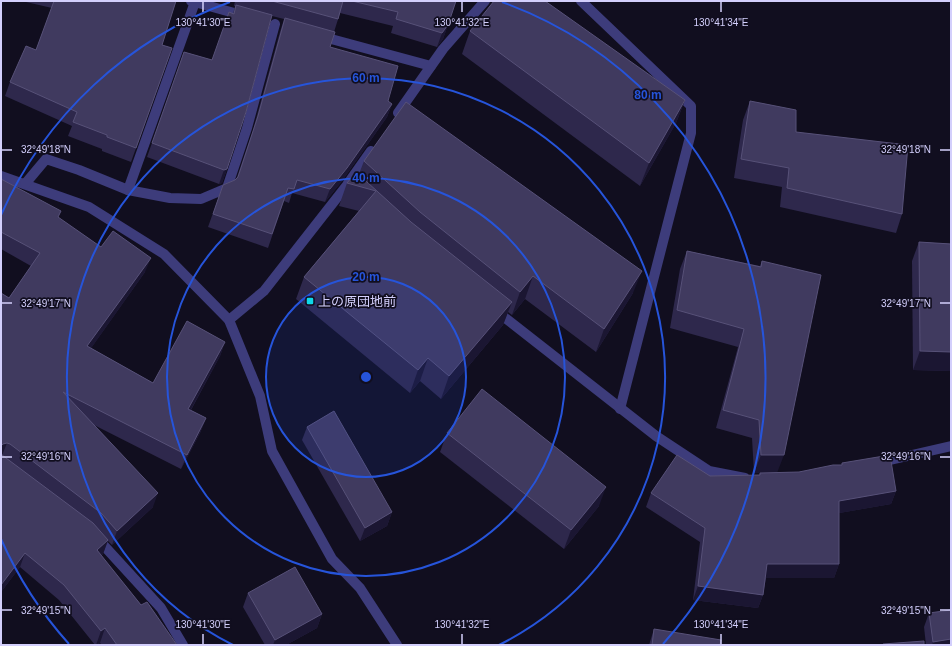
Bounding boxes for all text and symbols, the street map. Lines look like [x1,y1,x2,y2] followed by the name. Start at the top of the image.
[175,17,231,28] text: 130°41'30"E
[434,17,490,28] text: 130°41'32"E
[693,17,749,28] text: 130°41'34"E
[352,71,380,85] text: 60 m
[634,88,662,102] text: 80 m
[21,144,71,155] text: 32°49'18"N
[881,144,931,155] text: 32°49'18"N
[352,171,380,185] text: 40 m
[352,270,380,284] text: 20 m
[318,294,396,309] place label: 上の原団地前
[305,296,315,306] marker: 上の原団地前
[21,298,71,309] text: 32°49'17"N
[881,298,931,309] text: 32°49'17"N
[359,370,373,384] centre of rings
[21,451,71,462] text: 32°49'16"N
[881,451,931,462] text: 32°49'16"N
[21,605,71,616] text: 32°49'15"N
[881,605,931,616] text: 32°49'15"N
[175,619,231,630] text: 130°41'30"E
[434,619,490,630] text: 130°41'32"E
[693,619,749,630] text: 130°41'34"E

